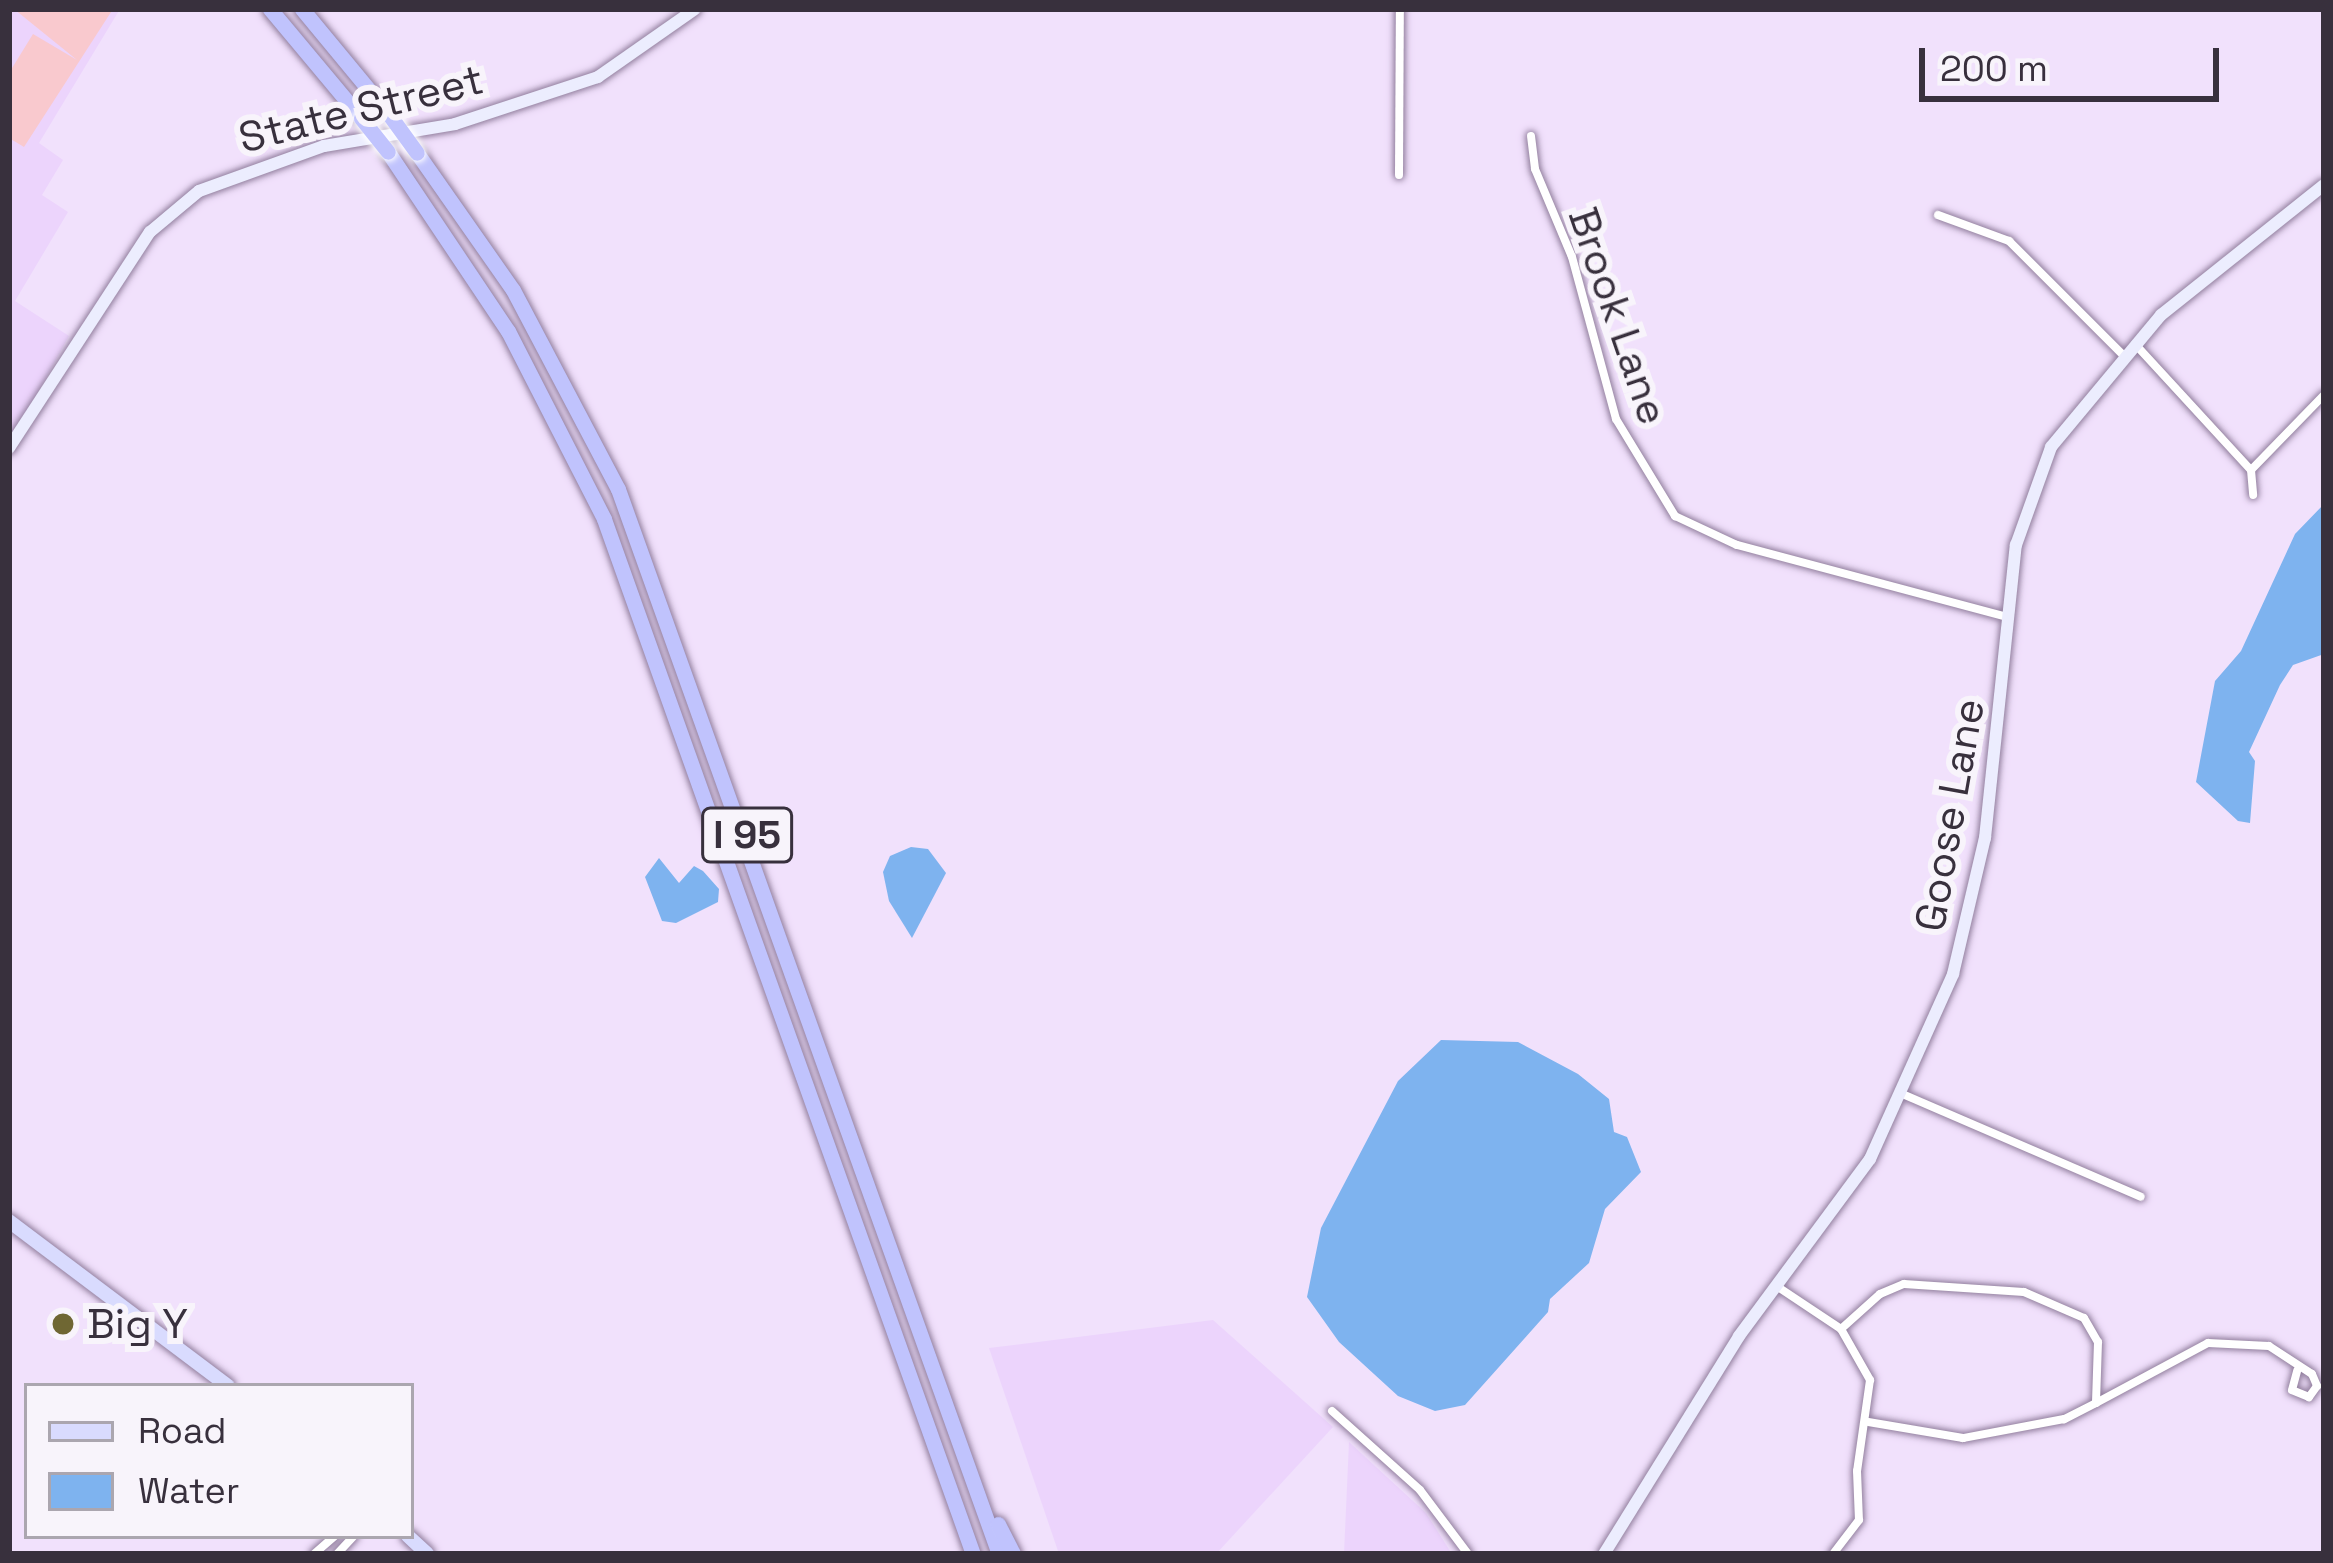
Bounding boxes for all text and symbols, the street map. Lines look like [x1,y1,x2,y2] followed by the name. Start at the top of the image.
[1925,24,2225,98] scale bar
[1940,46,2048,92] text: 200 m
[233,54,489,164] street label: State Street
[1557,201,1679,431] street label: Brook Lane
[1905,695,1995,935] street label: Goose Lane
[699,802,795,868] road number: I 95
[87,1299,188,1349] place label: Big Y
[50,1311,76,1337] marker: Big Y
[24,1383,414,1539] legend
[138,1408,226,1454] text: Road
[138,1468,239,1514] text: Water

